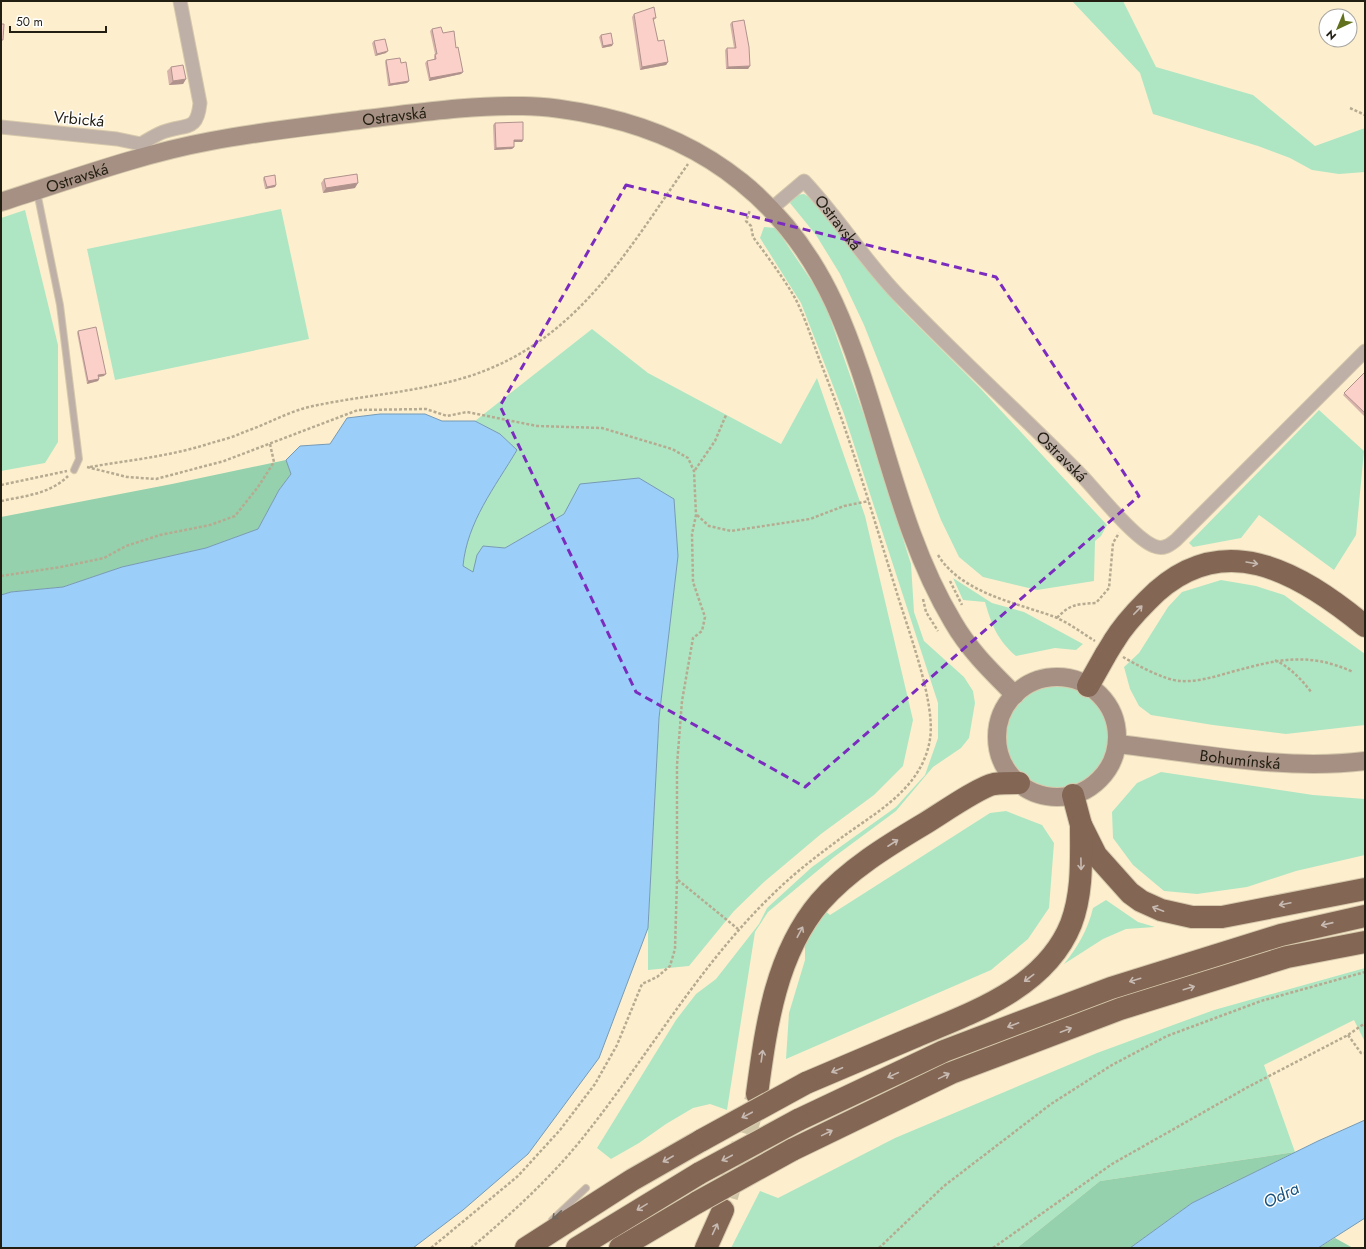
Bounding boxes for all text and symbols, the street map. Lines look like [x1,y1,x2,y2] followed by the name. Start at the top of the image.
[10,8,106,34] scale bar
[1318,8,1358,48] north arrow
[16,13,43,31] text: 50 m
[1322,26,1340,44] text: N
[361,100,428,131] street label: Ostravská
[53,105,105,133] street label: Vrbická
[43,156,111,198] street label: Ostravská
[810,190,867,255] street label: Ostravská
[1031,425,1093,487] street label: Ostravská
[1246,559,1259,567] one-way arrow
[1133,605,1143,615] one-way arrow
[1198,743,1281,774] street label: Bohumínská
[887,839,898,847] one-way arrow
[1077,857,1085,870] one-way arrow
[1279,900,1292,908] one-way arrow
[1152,904,1164,912] one-way arrow
[1321,921,1334,929] one-way arrow
[796,926,804,938] one-way arrow
[1024,974,1035,982] one-way arrow
[1129,977,1142,984] one-way arrow
[1182,984,1195,991] one-way arrow
[1008,1022,1020,1030] one-way arrow
[1059,1025,1071,1033] one-way arrow
[758,1050,766,1063] one-way arrow
[831,1067,843,1074] one-way arrow
[888,1072,900,1079] one-way arrow
[938,1072,950,1079] one-way arrow
[741,1112,753,1120] one-way arrow
[821,1129,833,1136] one-way arrow
[663,1155,675,1163] one-way arrow
[721,1155,733,1163] one-way arrow
[1259,1176,1304,1214] water label: Odra
[636,1204,648,1212] one-way arrow
[552,1210,563,1219] one-way arrow
[712,1224,719,1236] one-way arrow

